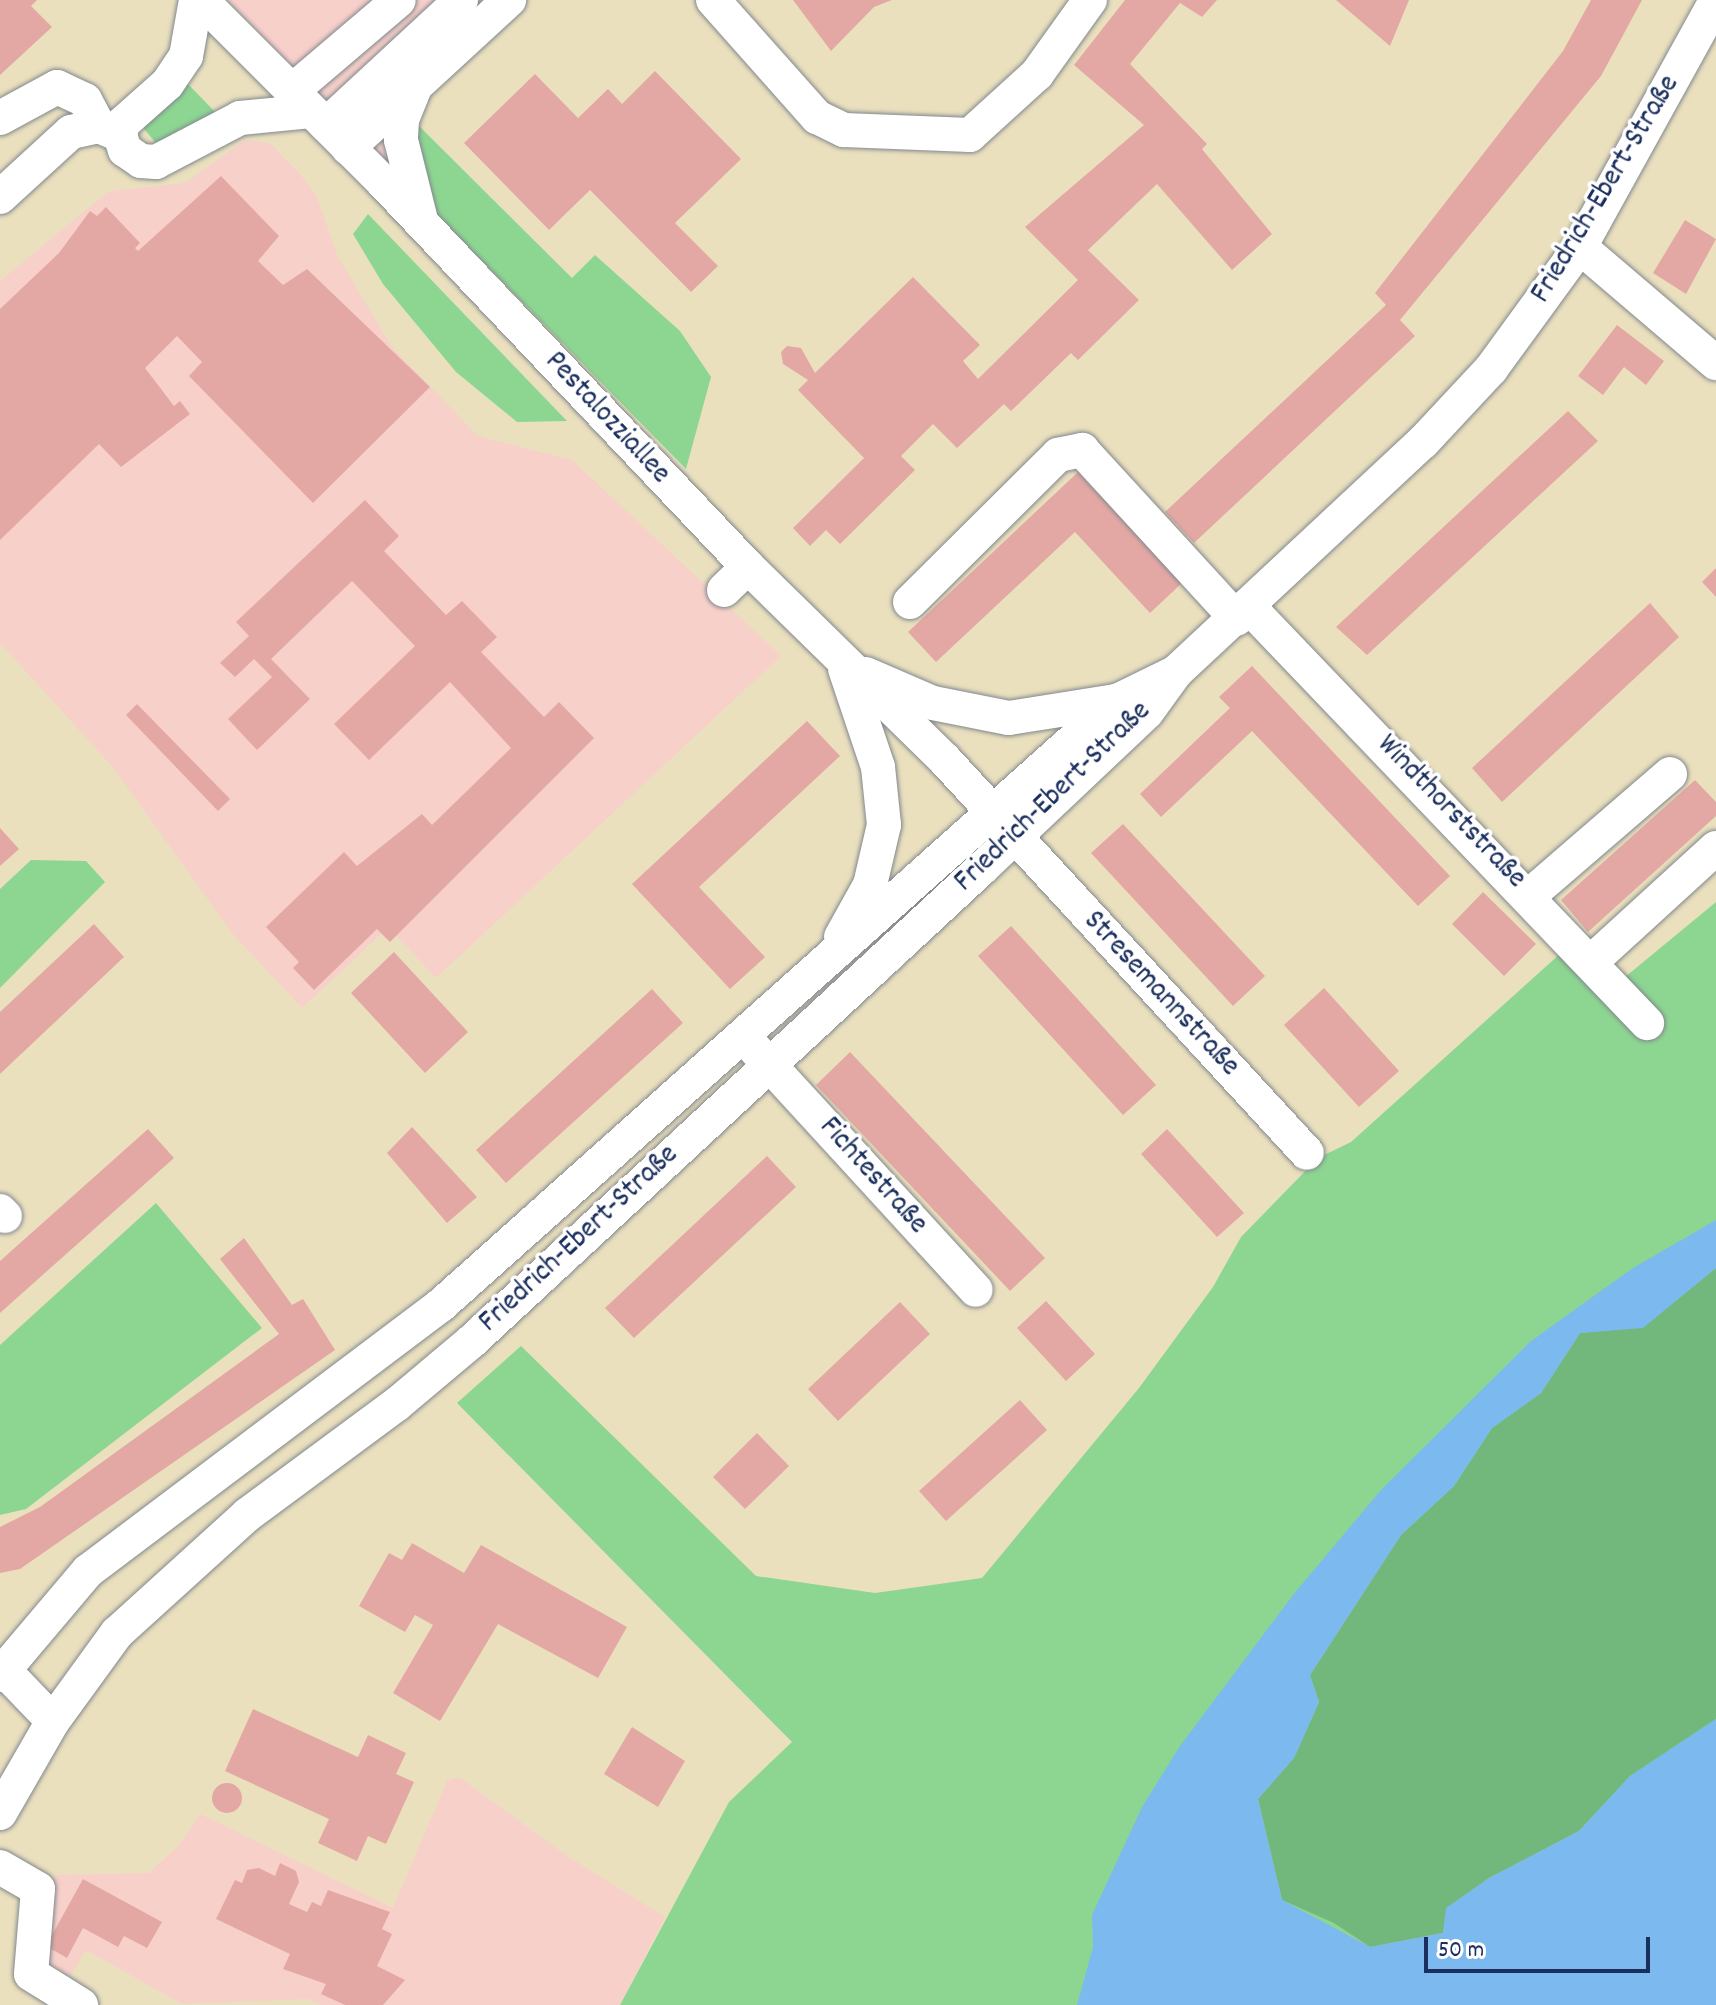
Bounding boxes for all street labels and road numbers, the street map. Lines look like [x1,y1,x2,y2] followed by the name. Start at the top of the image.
[1525,70,1689,310] street label: Friedrich-Ebert-Straße
[536,345,676,493] street label: Pestalozziallee
[948,695,1160,901] street label: Friedrich-Ebert-Straße
[1368,729,1532,897] street label: Windthorststraße
[1074,905,1246,1085] street label: Stresemannstraße
[810,1111,934,1243] street label: Fichtestraße
[473,1138,687,1342] street label: Friedrich-Ebert-Straße

